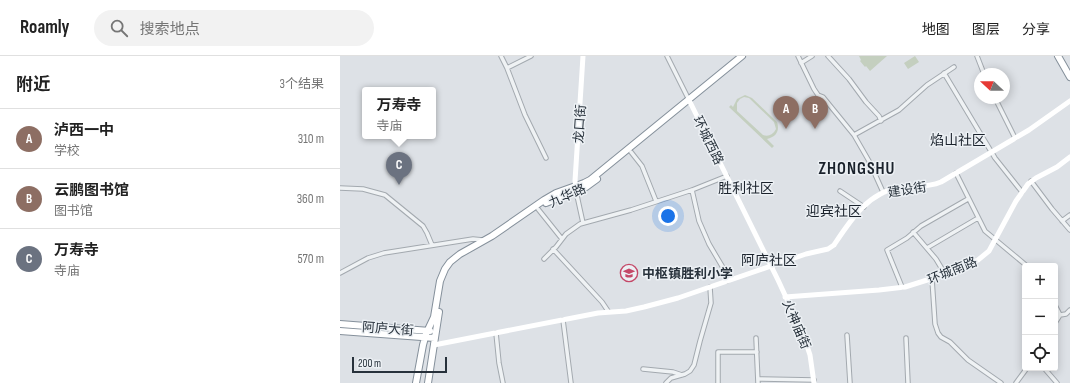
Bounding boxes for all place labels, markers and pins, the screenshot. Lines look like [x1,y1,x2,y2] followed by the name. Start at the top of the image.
[773,96,799,129] pin: A
[802,96,828,129] pin: B
[386,152,412,185] pin: C
[619,263,639,283] school or university icon: 中枢镇胜利小学
[642,266,733,282] place label: 中枢镇胜利小学

